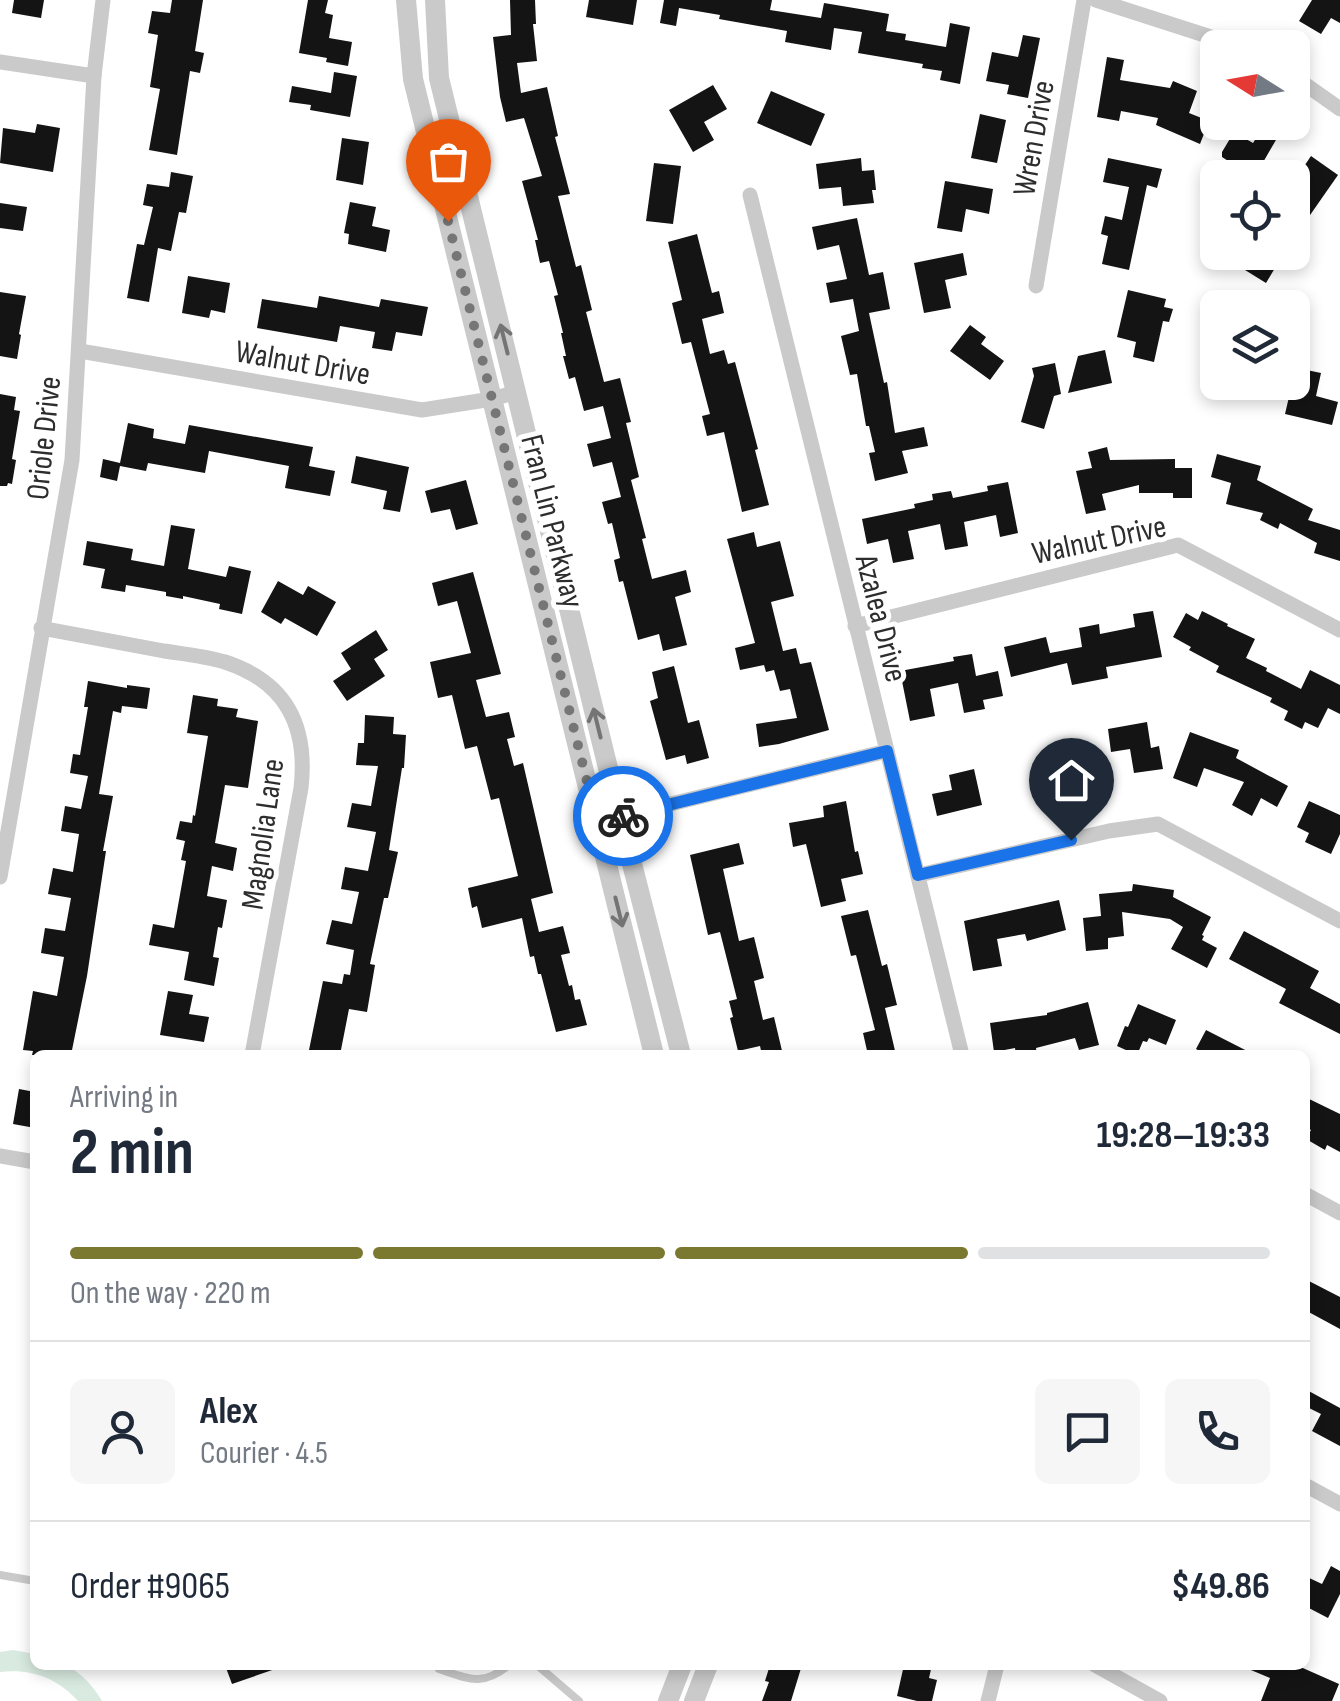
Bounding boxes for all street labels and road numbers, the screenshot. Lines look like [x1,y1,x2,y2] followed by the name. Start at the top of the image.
[1005,77,1064,199] street label: Wren Drive
[232,332,373,394] street label: Walnut Drive
[19,374,70,502] street label: Oriole Drive
[511,431,592,612] street label: Fran Lin Parkway
[1029,507,1170,574] street label: Walnut Drive
[846,550,915,686] street label: Azalea Drive
[234,756,293,912] street label: Magnolia Lane

